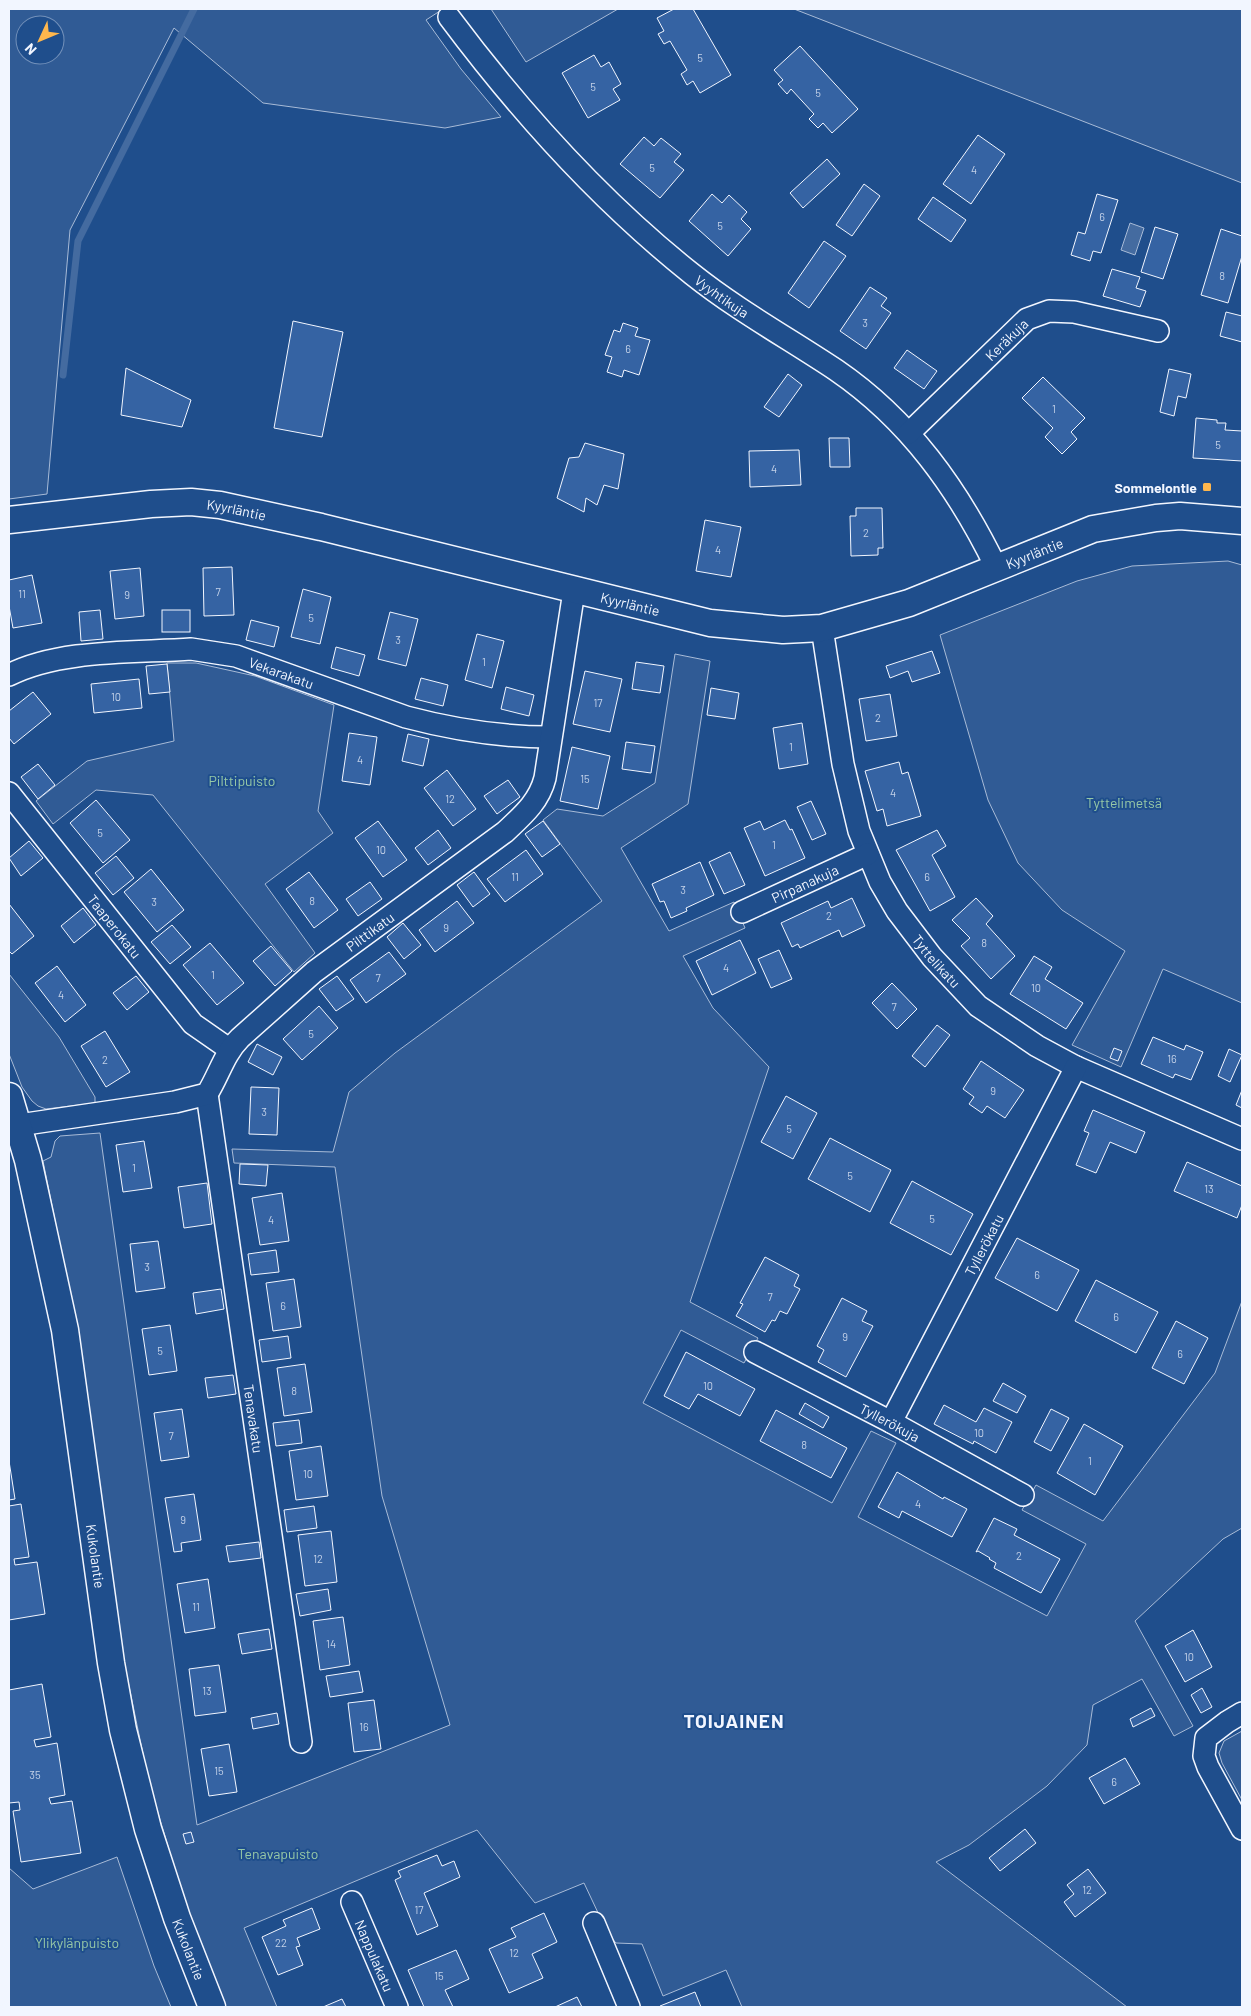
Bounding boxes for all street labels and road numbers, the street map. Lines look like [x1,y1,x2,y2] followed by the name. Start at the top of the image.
[692,271,752,321] street label: Vyyhtikuja
[981,315,1031,364] street label: Keräkuja
[206,495,268,523] street label: Kyyrläntie
[1003,533,1065,572] street label: Kyyrläntie
[599,588,662,619] street label: Kyyrläntie
[247,653,316,692] street label: Vekarakatu
[769,860,841,906] street label: Pirpanakuja
[84,891,145,961] street label: Taaperokatu
[342,908,397,955] street label: Pilttikatu
[909,931,964,991] street label: Tyttelikatu
[960,1211,1006,1278] street label: Tyllerökatu
[241,1383,267,1454] street label: Tenavakatu
[857,1399,923,1445] street label: Tyllerökuja
[83,1523,109,1589] street label: Kukolantie
[169,1916,209,1982] street label: Kukolantie
[352,1917,398,1994] street label: Nappulakatu

